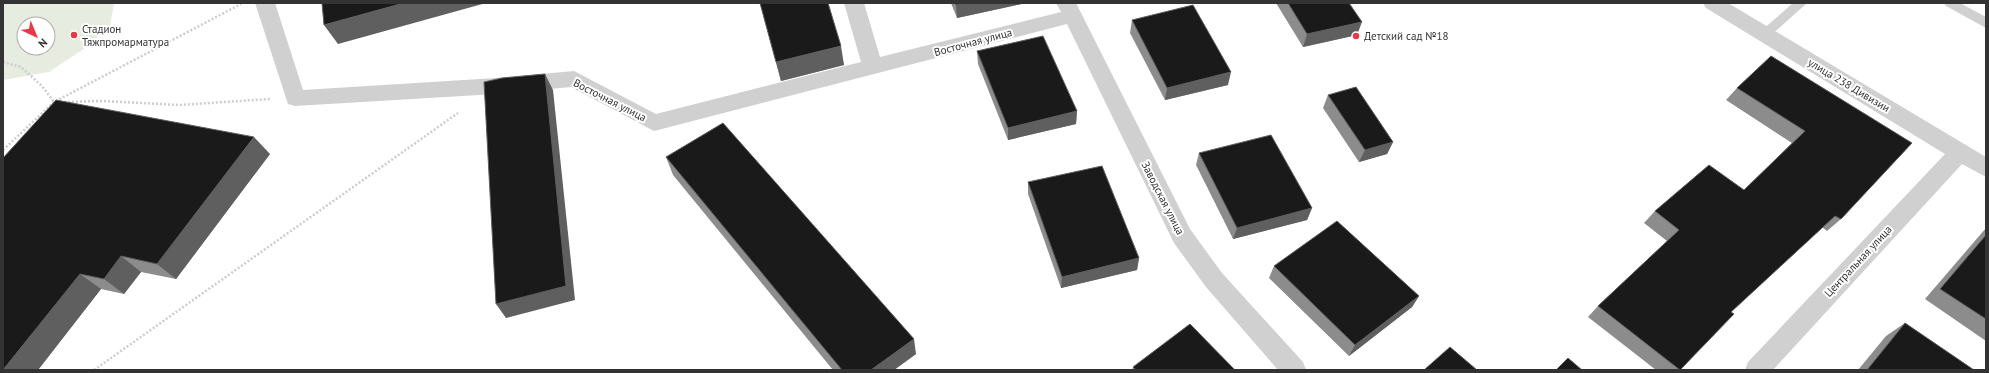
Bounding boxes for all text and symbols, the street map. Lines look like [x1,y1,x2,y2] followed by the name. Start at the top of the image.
[16,16,56,56] north arrow
[82,22,169,49] place label: Стадион Тяжпромарматура
[932,25,1014,59] street label: Восточная улица
[1364,29,1449,43] place label: Детский сад №18
[69,30,79,40] marker: Стадион Тяжпромарматура
[1351,31,1361,41] marker: Детский сад №18
[35,36,50,51] text: N
[1805,55,1893,115] street label: улица 238 Дивизии
[571,76,649,124] street label: Восточная улица
[1138,159,1188,237] street label: Заводская улица
[1821,222,1895,300] street label: Центральная улица

